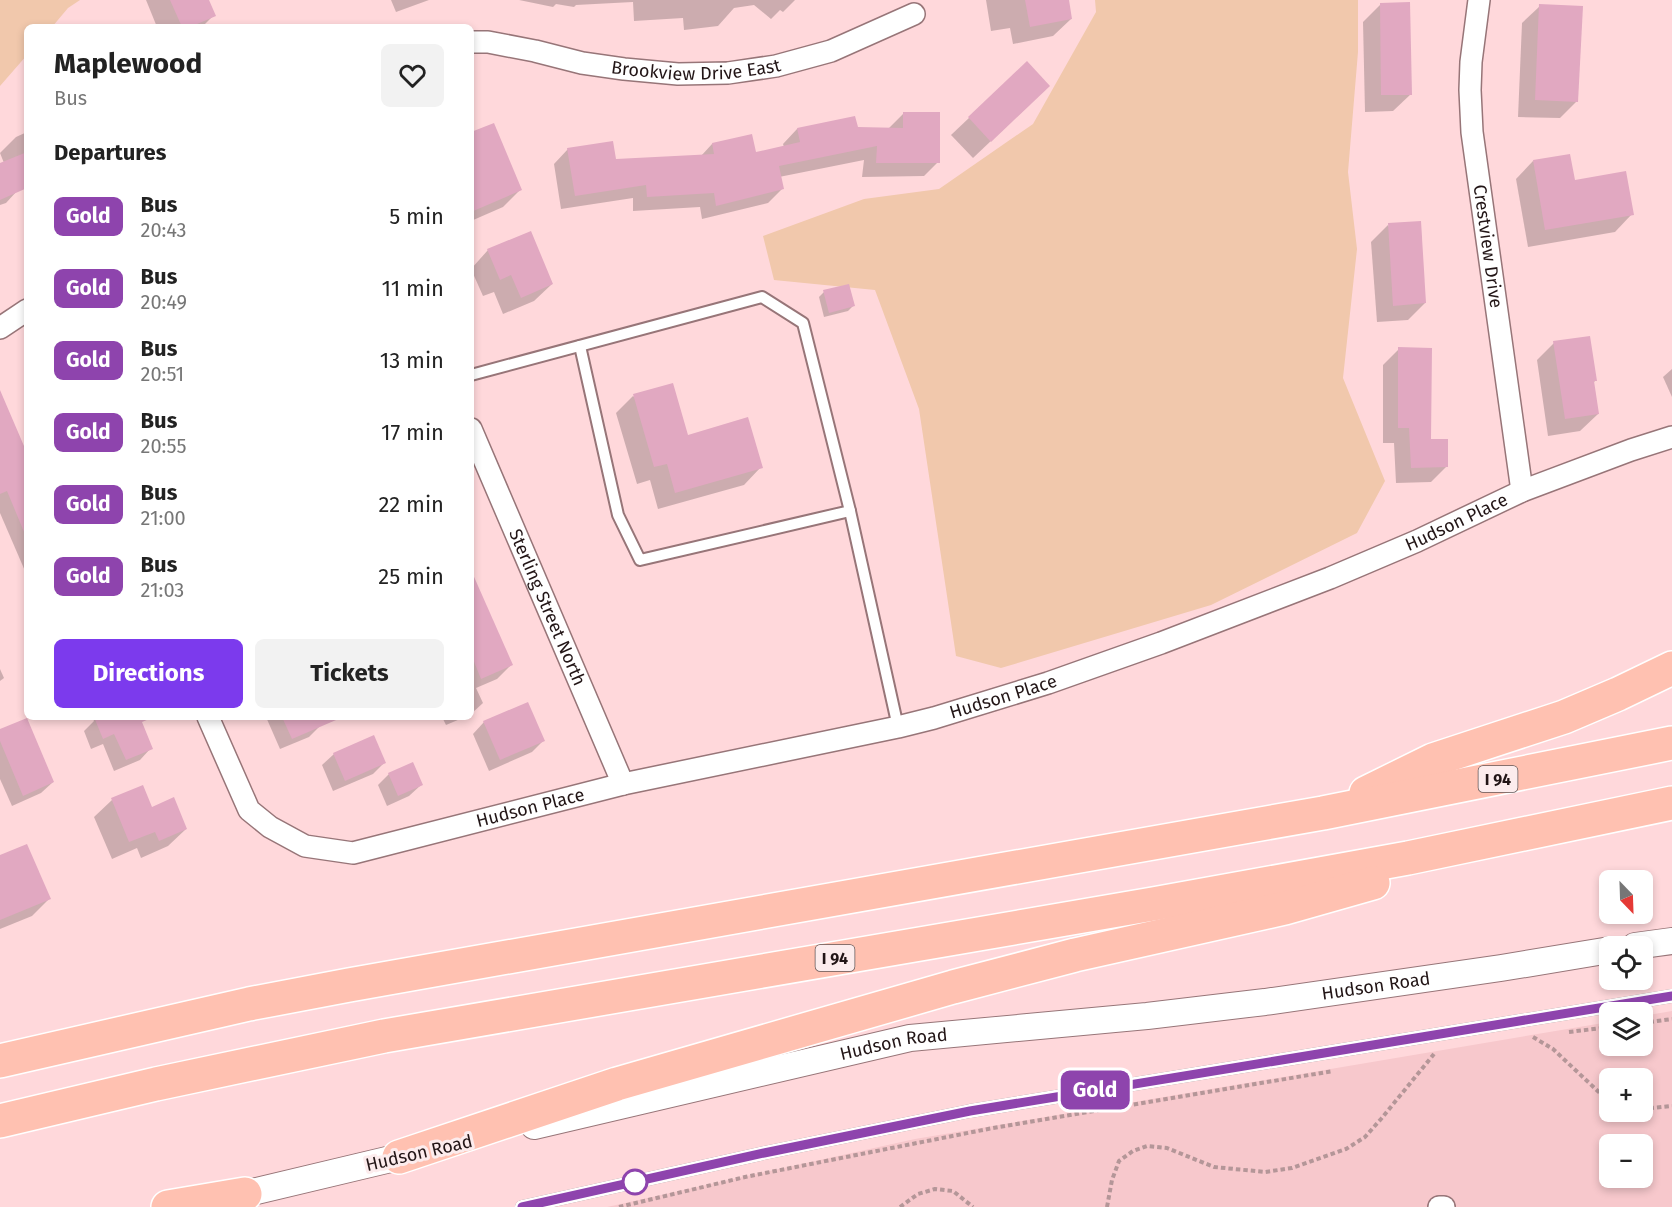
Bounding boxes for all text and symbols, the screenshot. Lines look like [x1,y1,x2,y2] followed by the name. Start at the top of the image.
[381,44,444,107] button: heart
[54,47,202,80] text: Maplewood
[610,54,784,85] street label: Brookview Drive East
[54,86,87,110] text: Bus
[54,139,166,166] text: Departures
[1468,183,1507,310] street label: Crestview Drive
[141,191,177,218] text: Bus
[66,203,111,229] text: Gold
[389,203,444,230] text: 5 min
[141,218,187,242] text: 20:43
[141,263,177,290] text: Bus
[66,275,111,301] text: Gold
[381,275,444,302] text: 11 min
[141,290,187,314] text: 20:49
[141,335,177,362] text: Bus
[66,347,111,373] text: Gold
[380,347,444,374] text: 13 min
[141,362,184,386] text: 20:51
[141,407,177,434] text: Bus
[66,419,111,445] text: Gold
[381,419,444,446] text: 17 min
[141,434,186,458] text: 20:55
[141,479,177,506] text: Bus
[1402,488,1511,556] street label: Hudson Place
[66,491,111,517] text: Gold
[378,491,444,518] text: 22 min
[141,506,186,530] text: 21:00
[504,526,591,689] street label: Sterling Street North
[141,551,177,578] text: Bus
[66,563,111,589] text: Gold
[378,563,444,590] text: 25 min
[141,578,184,602] text: 21:03
[54,639,243,708] button: Directions
[255,639,444,708] button: Tickets
[947,670,1060,724] street label: Hudson Place
[1478,766,1518,792] road number: I 94
[474,783,587,832] street label: Hudson Place
[1599,870,1653,924] north arrow
[1599,870,1653,1188] map controls
[1599,936,1653,990] button: locate
[816,945,854,971] road number: I 94
[1320,967,1432,1005] street label: Hudson Road
[1599,1002,1653,1056] button: layers
[838,1024,948,1065] street label: Hudson Road
[1599,1068,1653,1122] button: +
[1053,1070,1137,1110] line badge: Gold
[1073,1077,1117,1103] text: Gold
[363,1130,475,1176] street label: Hudson Road
[1599,1134,1653,1188] button: −
[622,1169,648,1195] unlabelled marker

